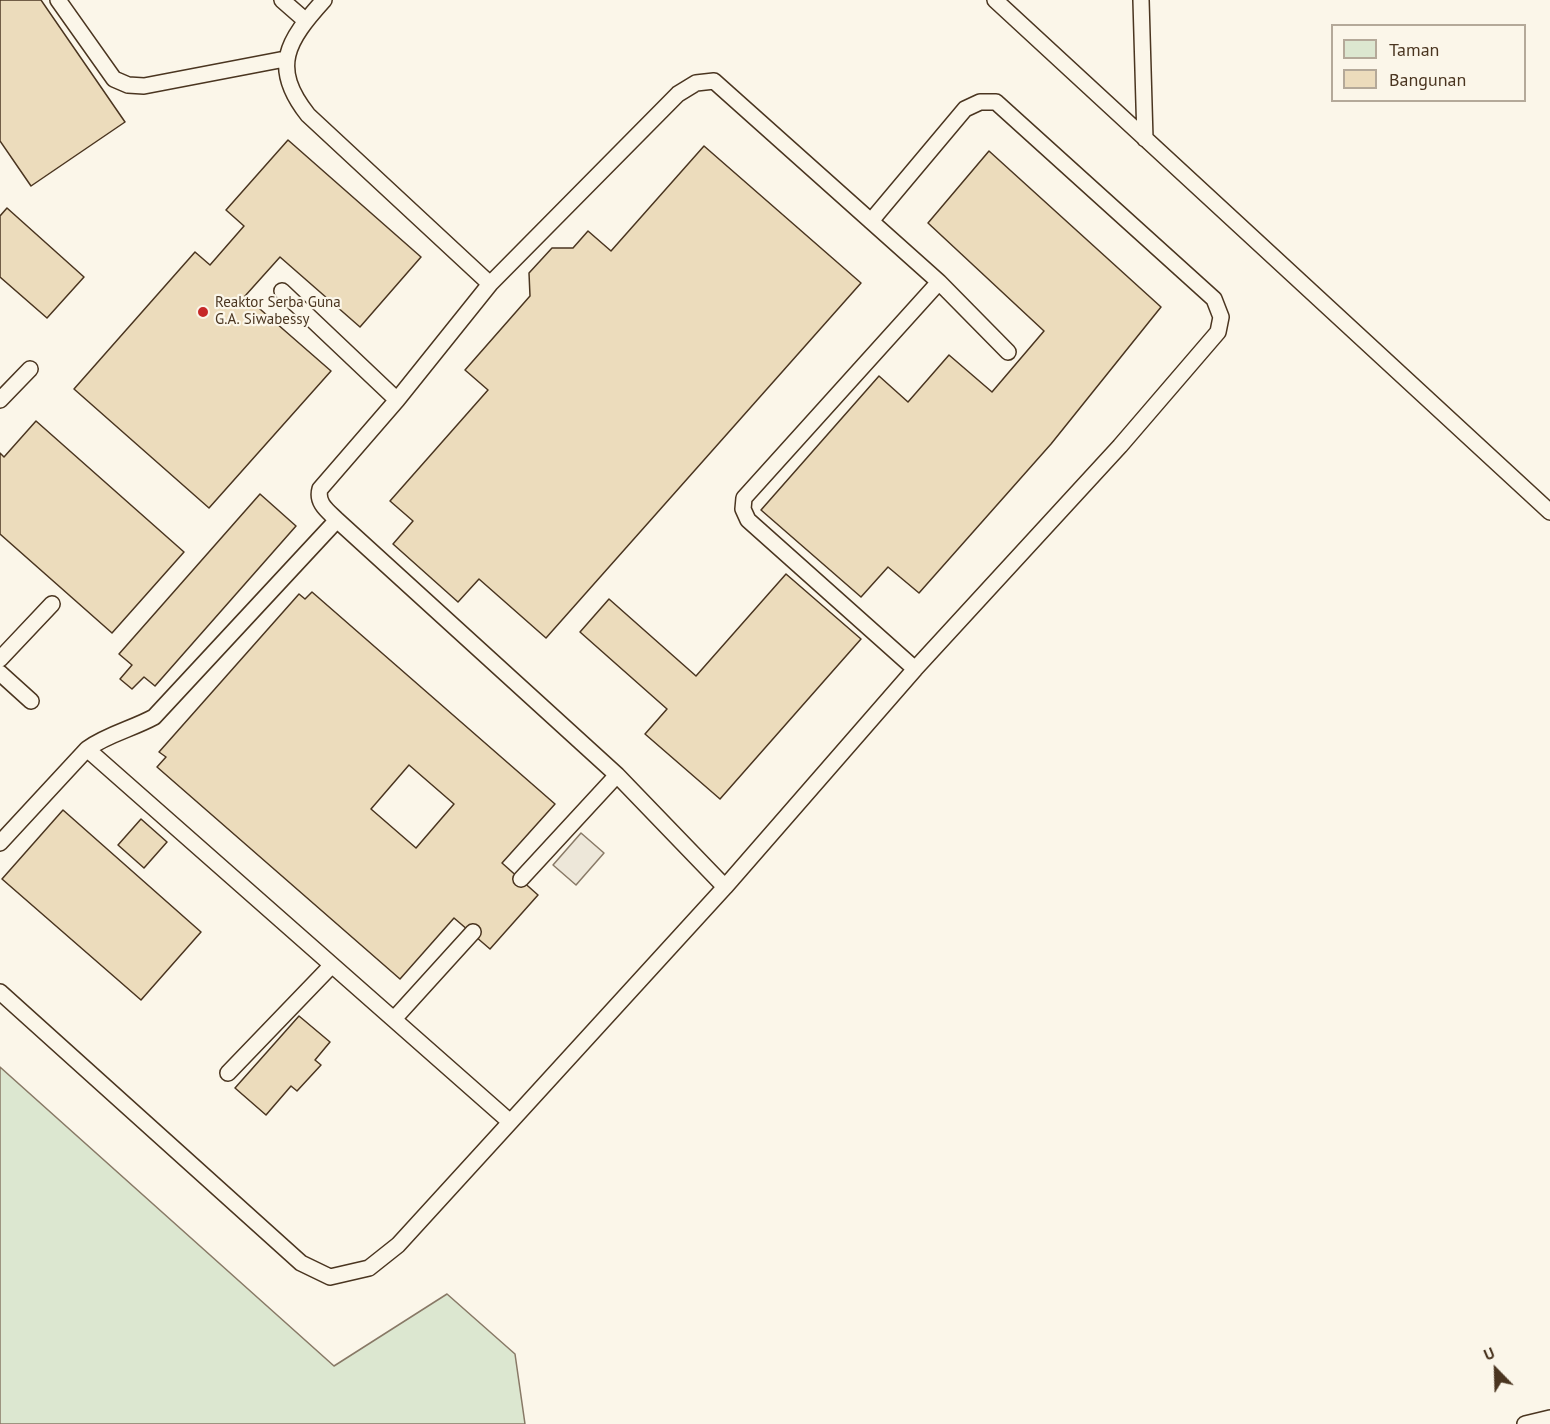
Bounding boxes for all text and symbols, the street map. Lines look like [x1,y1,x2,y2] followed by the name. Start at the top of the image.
[1331,24,1526,102] legend
[1389,38,1439,61] text: Taman
[1389,68,1466,91] text: Bangunan
[215,294,341,329] place label: Reaktor Serba Guna G.A. Siwabessy
[196,305,210,319] marker: Reaktor Serba Guna G.A. Siwabessy
[1466,1340,1526,1400] north arrow
[1480,1342,1497,1365] text: U

